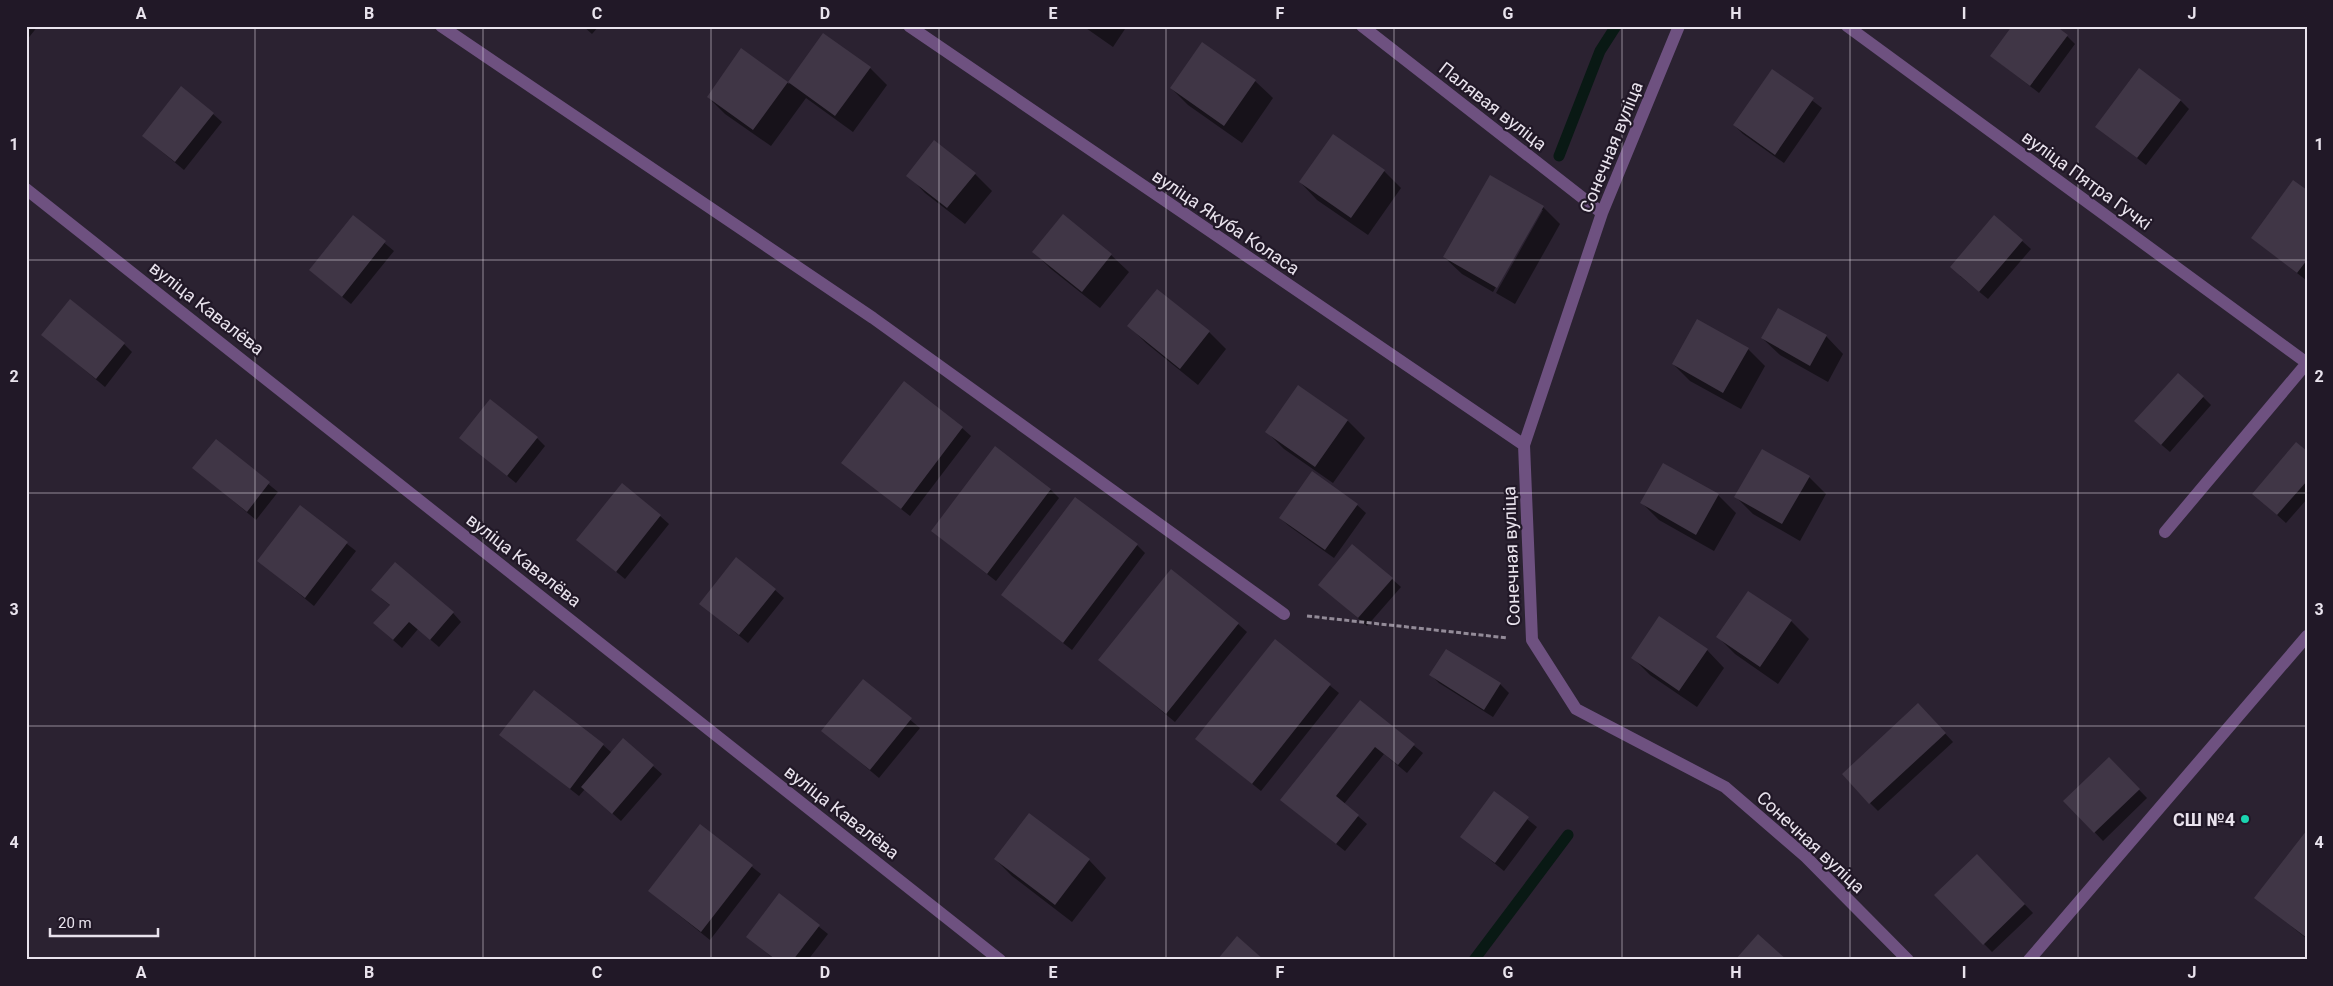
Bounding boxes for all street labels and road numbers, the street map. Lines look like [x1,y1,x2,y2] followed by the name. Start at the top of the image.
[1435,57,1551,155] street label: Палявая вуліца
[1575,78,1647,216] street label: Сонечная вуліца
[2018,126,2156,234] street label: вуліца Пятра Гучкі
[1148,165,1304,279] street label: вуліца Якуба Коласа
[146,257,268,359] street label: вуліца Кавалёва
[1498,486,1524,626] street label: Сонечная вуліца
[463,509,585,611] street label: вуліца Кавалёва
[781,761,903,863] street label: вуліца Кавалёва
[1753,787,1869,897] street label: Сонечная вуліца

